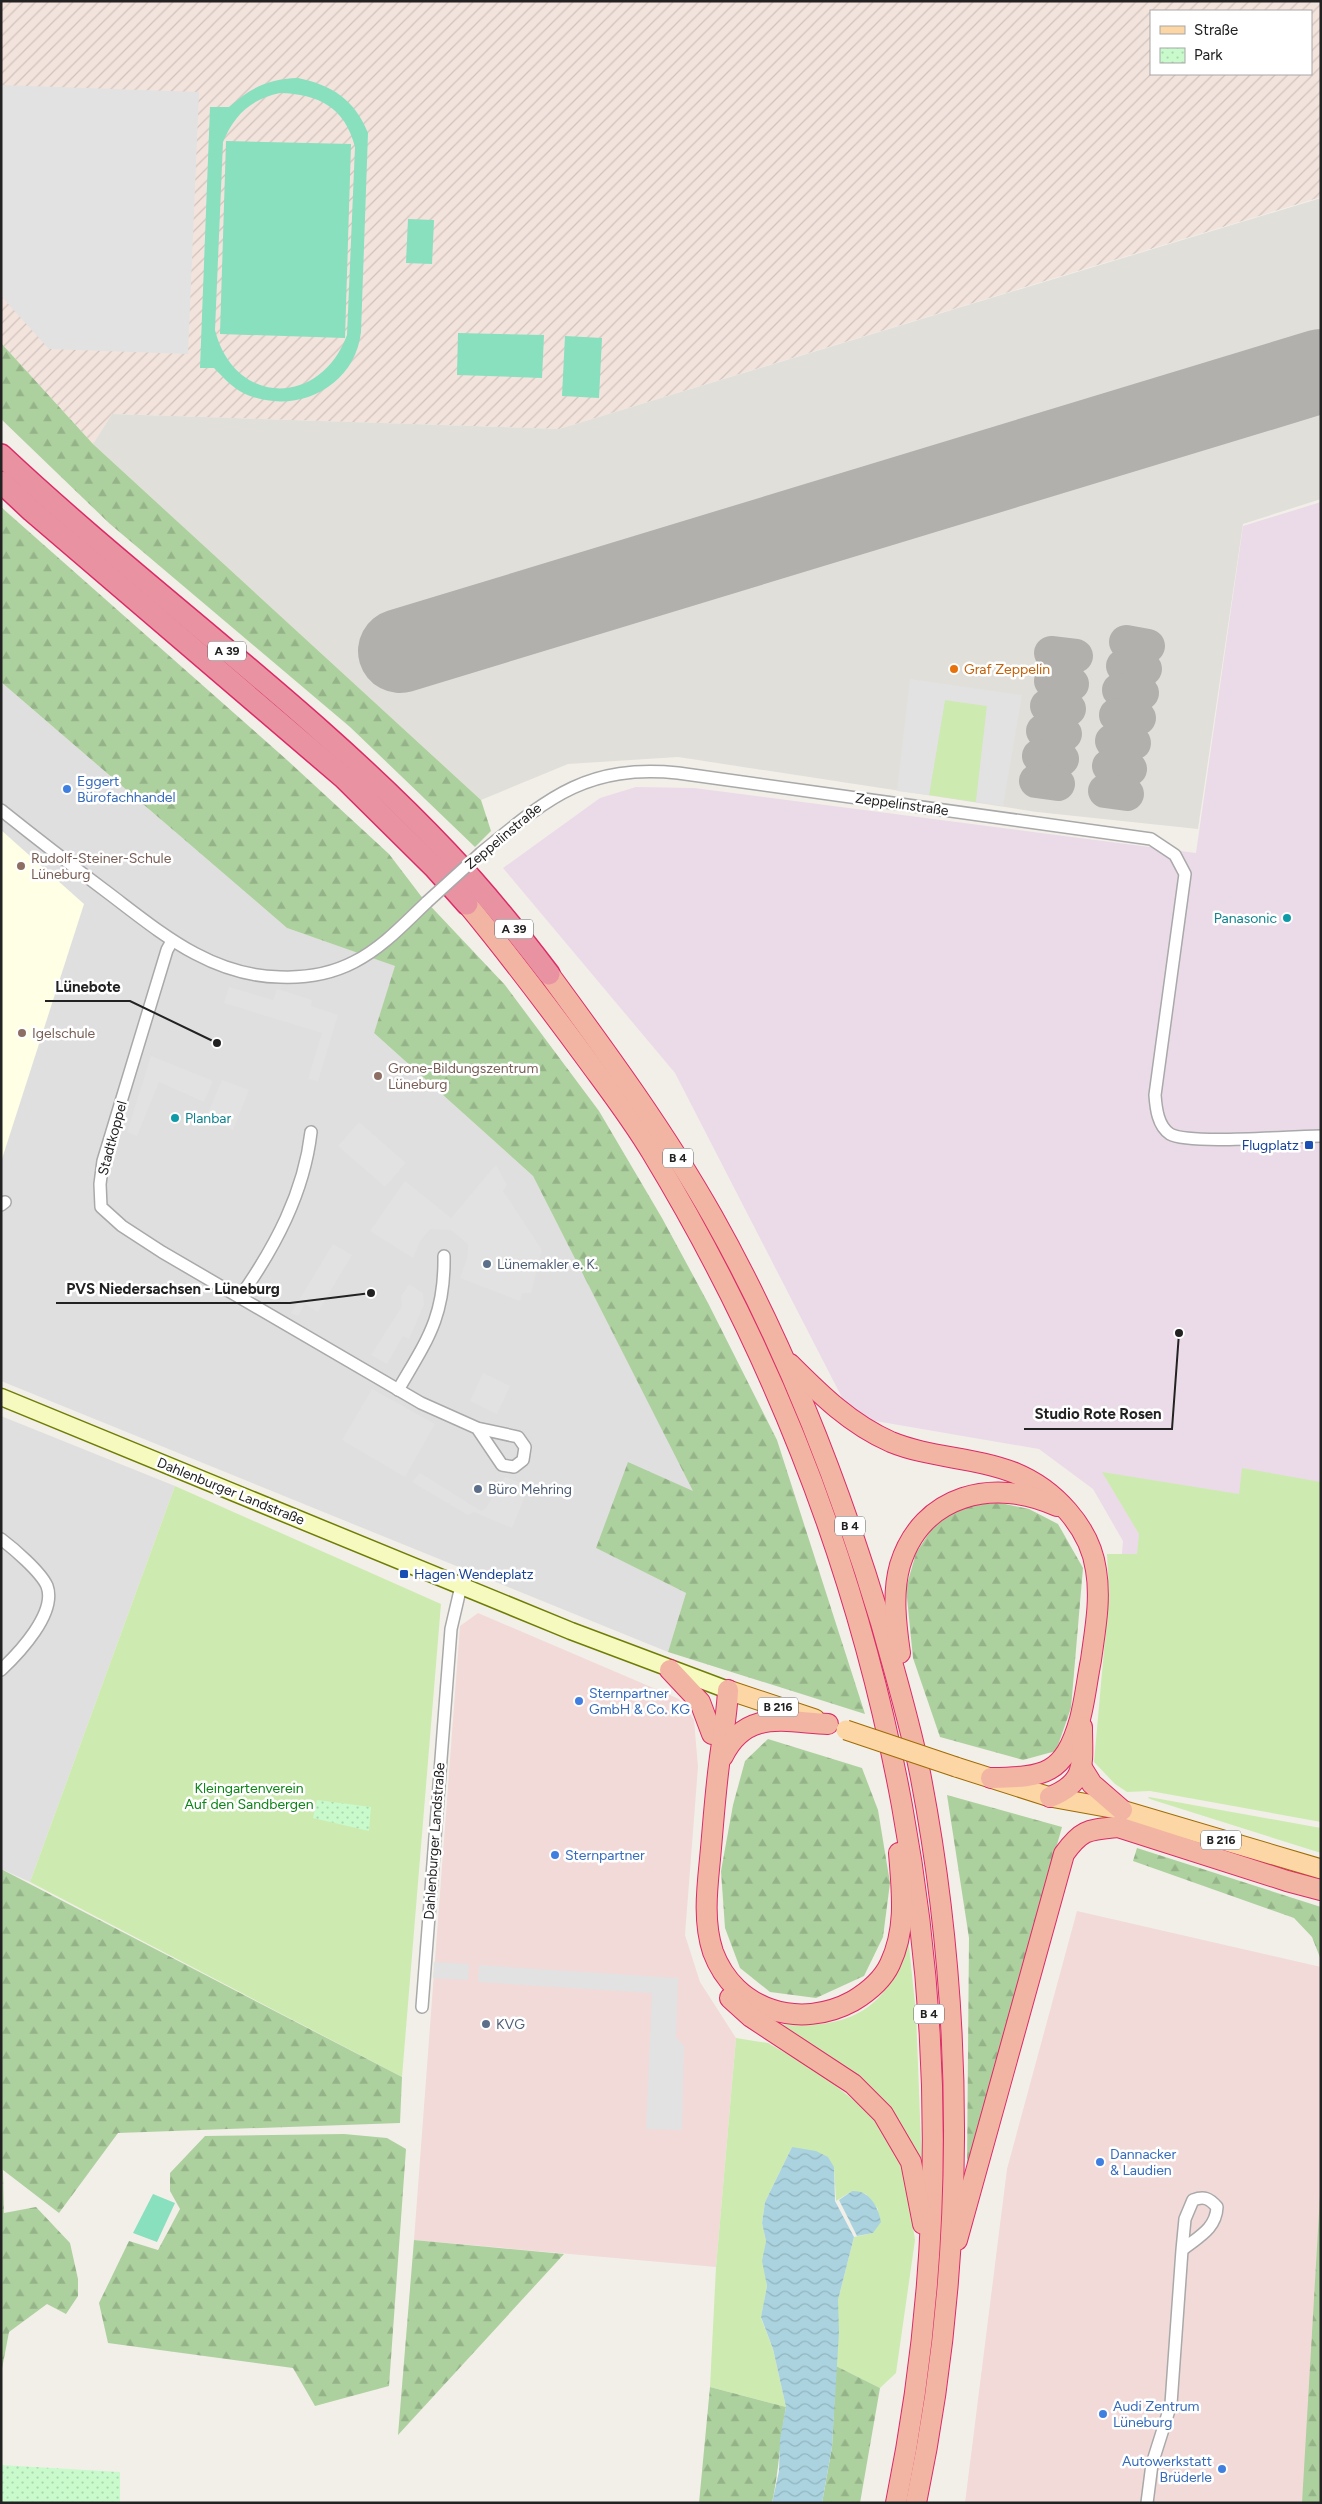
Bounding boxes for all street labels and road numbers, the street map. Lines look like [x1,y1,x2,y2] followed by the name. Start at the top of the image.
[208,641,246,660] road number: A 39
[854,790,950,820] street label: Zeppelinstraße
[462,799,545,873] street label: Zeppelinstraße
[495,920,533,939] road number: A 39
[94,1099,131,1177] street label: Stadtkoppel
[663,1148,693,1168] road number: B 4
[155,1454,307,1529] street label: Dahlenburger Landstraße
[835,1516,865,1535] road number: B 4
[758,1698,798,1716] road number: B 216
[421,1761,448,1920] street label: Dahlenburger Landstraße
[1201,1830,1241,1850] road number: B 216
[914,2005,944,2024] road number: B 4

